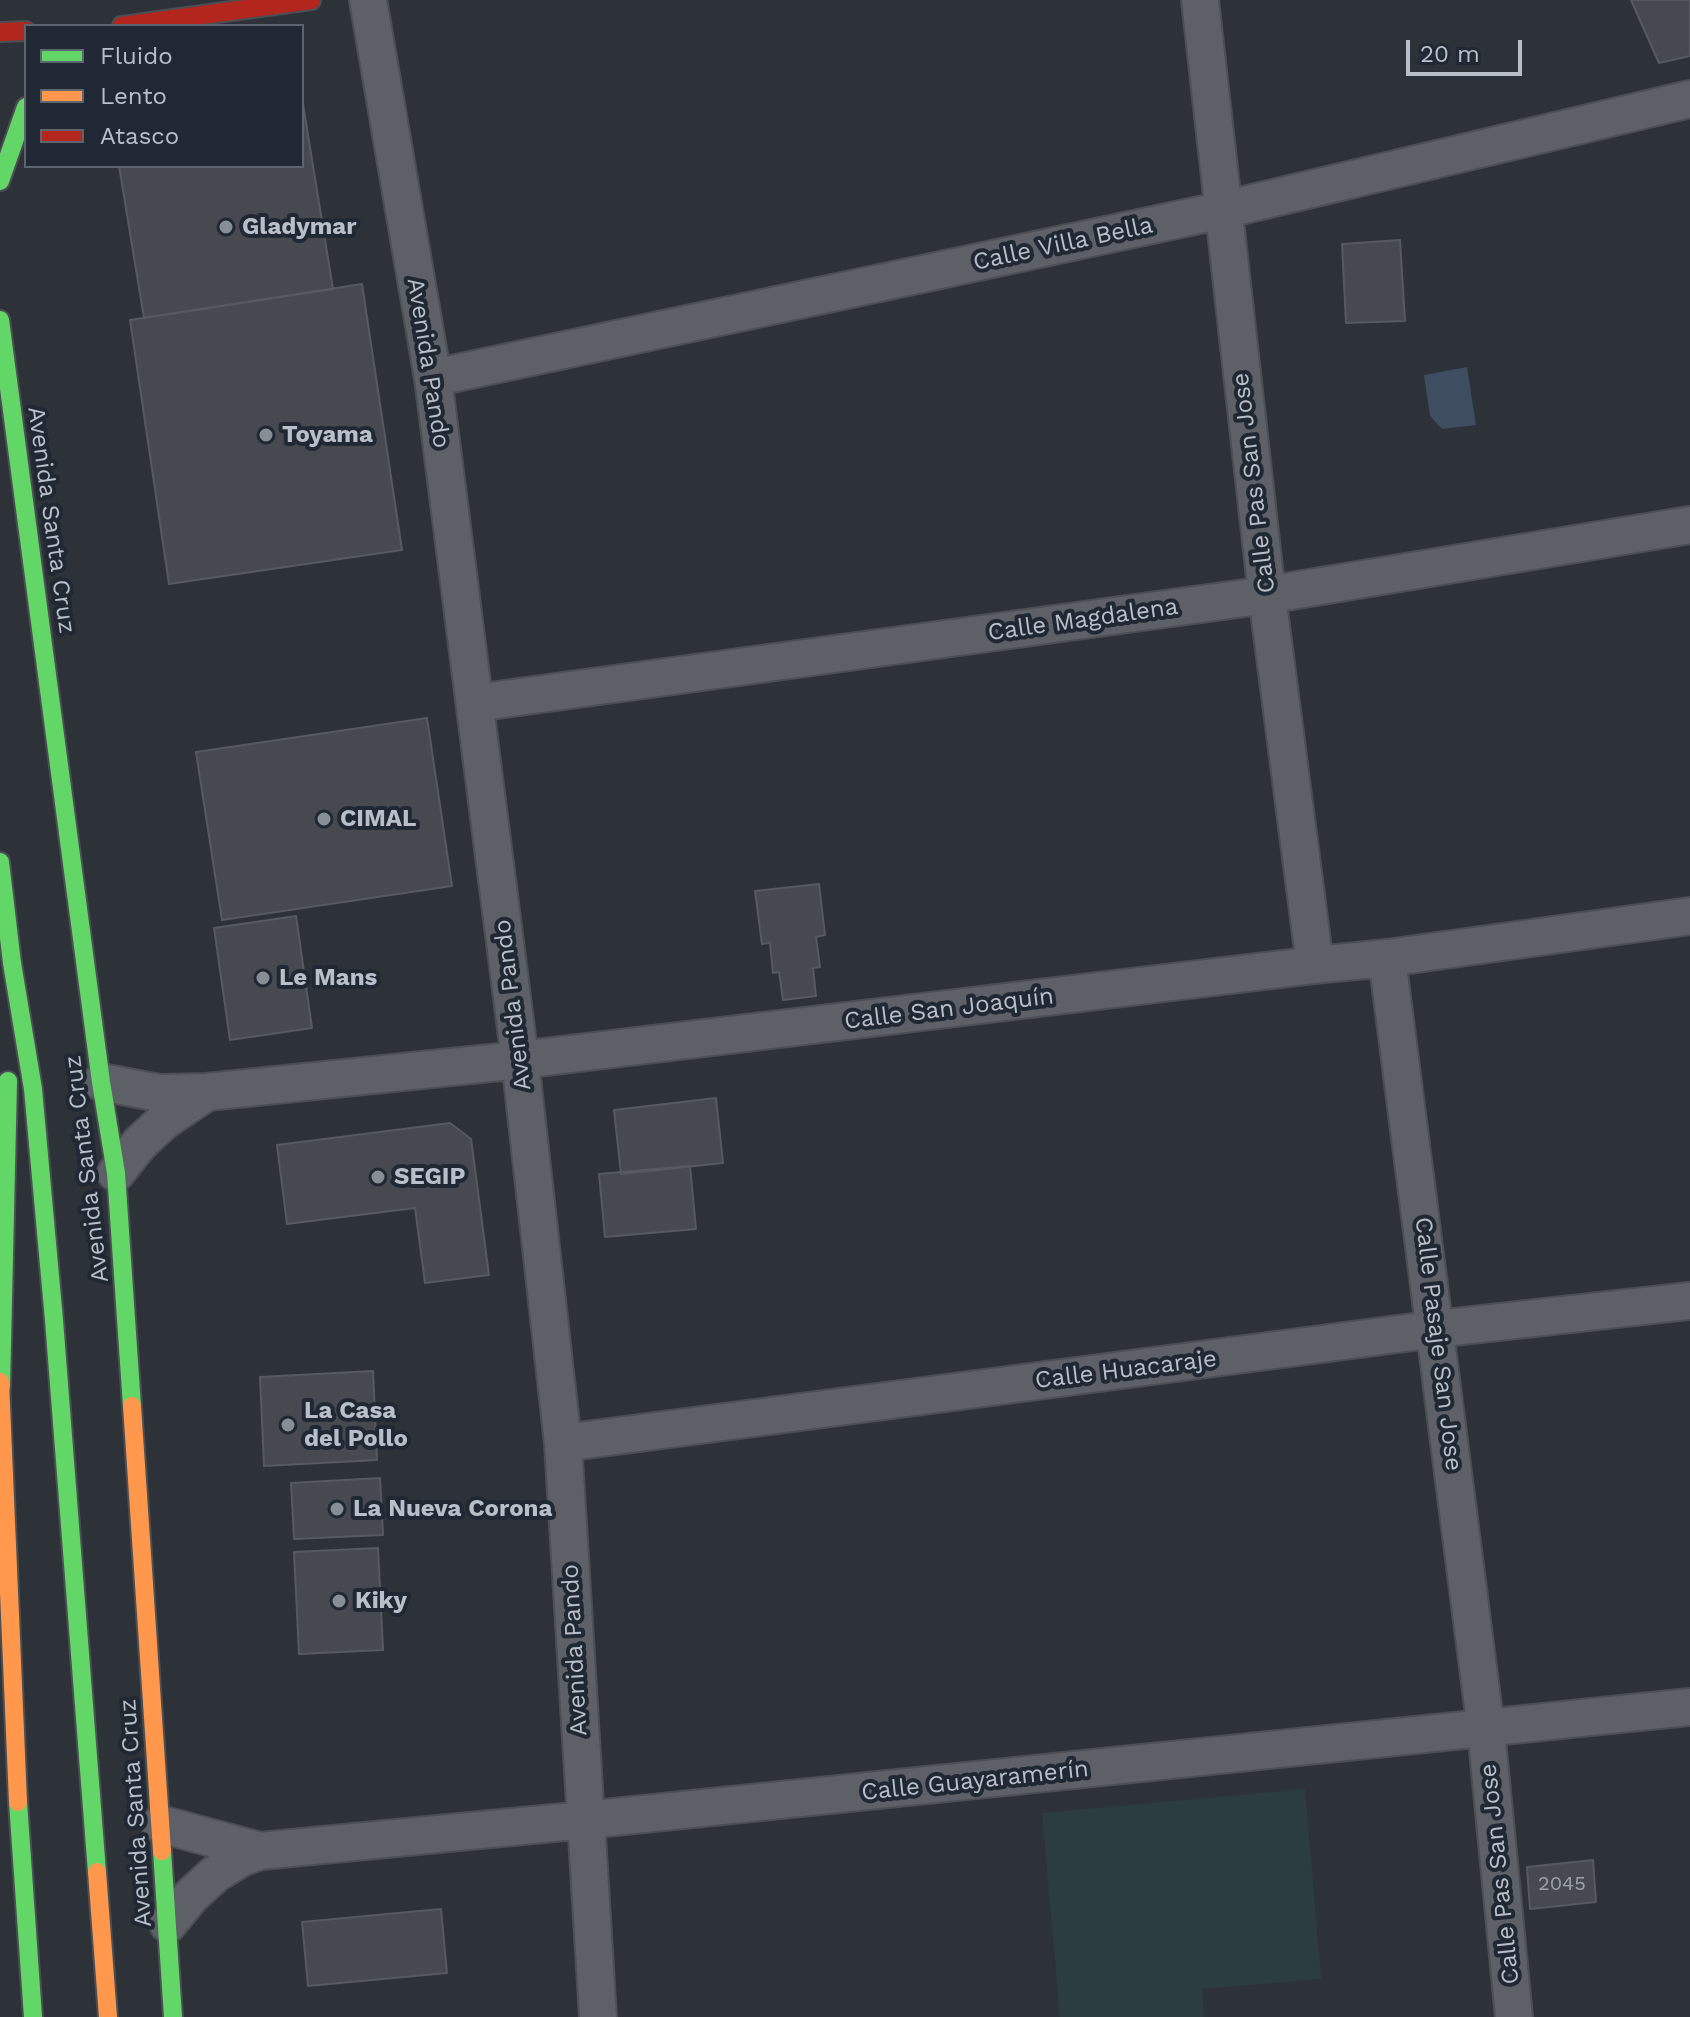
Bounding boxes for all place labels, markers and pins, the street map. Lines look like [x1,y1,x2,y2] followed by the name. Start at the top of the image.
[242,213,357,241] place label: Gladymar
[217,218,235,236] marker: Gladymar
[282,421,373,449] place label: Toyama
[257,426,275,444] marker: Toyama
[340,805,417,833] place label: CIMAL
[315,810,333,828] marker: CIMAL
[279,964,377,992] place label: Le Mans
[254,969,272,987] marker: Le Mans
[394,1163,465,1191] place label: SEGIP
[369,1168,387,1186] marker: SEGIP
[304,1397,408,1453] place label: La Casa del Pollo
[279,1416,297,1434] marker: La Casa del Pollo
[353,1495,552,1523] place label: La Nueva Corona
[328,1500,346,1518] marker: La Nueva Corona
[355,1587,407,1615] place label: Kiky
[330,1592,348,1610] marker: Kiky

